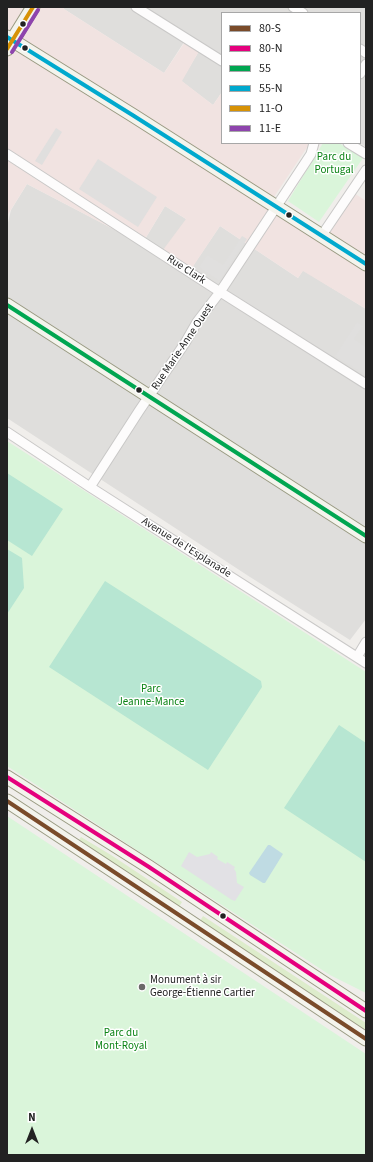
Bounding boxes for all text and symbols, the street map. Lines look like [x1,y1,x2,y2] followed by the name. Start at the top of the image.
[221,12,361,144] legend
[18,19,28,29] unlabelled marker
[259,20,281,37] text: 80-S
[259,40,282,57] text: 80-N
[20,43,30,53] unlabelled marker
[259,60,271,77] text: 55
[259,80,282,97] text: 55-N
[259,100,283,117] text: 11-O
[259,120,281,137] text: 11-E
[314,151,354,177] park label: Parc du Portugal
[284,210,294,220] unlabelled marker
[164,253,208,287] street label: Rue Clark
[149,301,217,393] street label: Rue Marie-Anne Ouest
[134,385,144,395] unlabelled marker
[139,515,233,581] street label: Avenue de l'Esplanade
[118,683,184,709] park label: Parc Jeanne-Mance
[218,911,228,921] unlabelled marker
[150,974,255,1000] place label: Monument à sir George-Étienne Cartier
[137,982,147,992] marker: Monument à sir George-Étienne Cartier
[95,1027,147,1053] park label: Parc du Mont-Royal
[12,1110,52,1150] north arrow
[28,1110,36,1125] text: N

